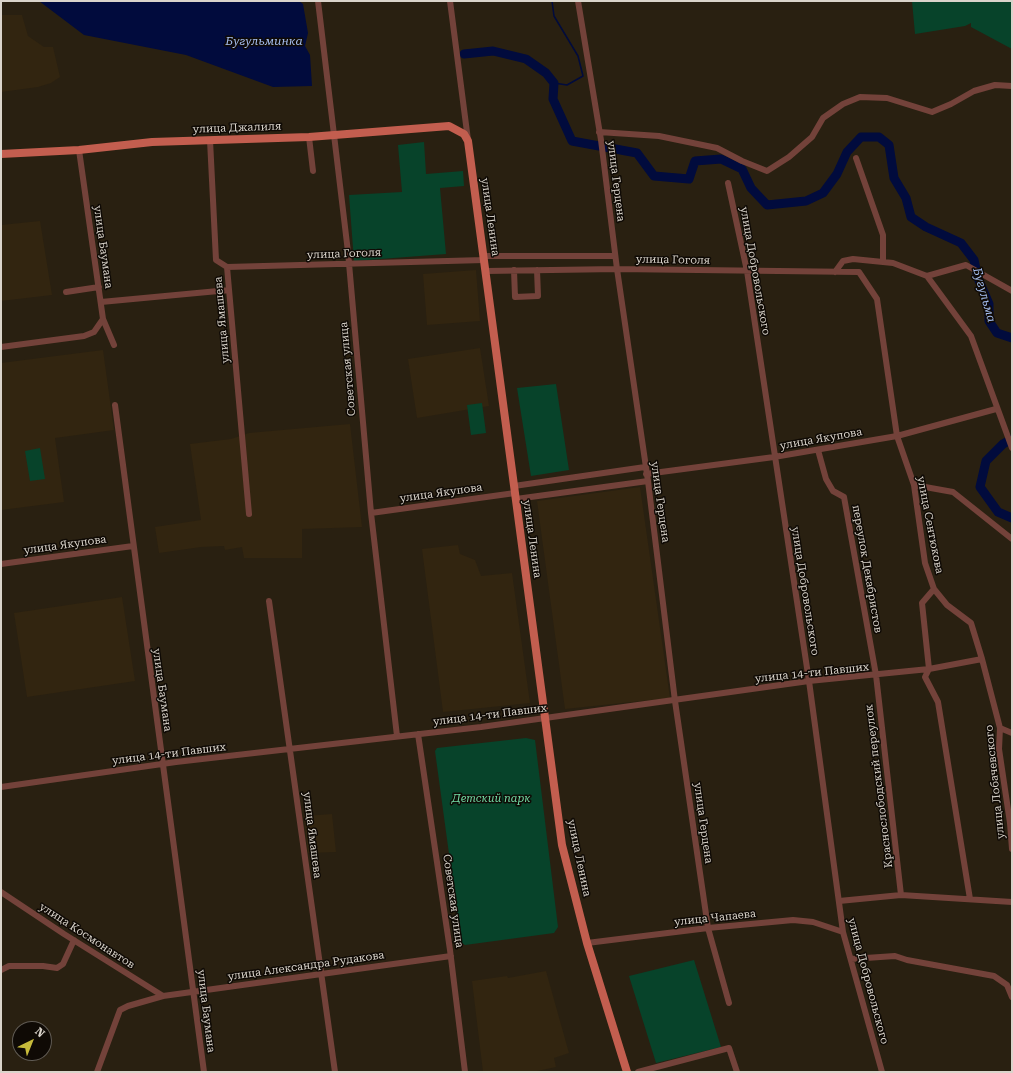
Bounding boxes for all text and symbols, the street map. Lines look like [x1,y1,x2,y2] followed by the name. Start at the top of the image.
[225,34,303,48] water label: Бугульминка
[192,120,282,136] street label: улица Джалиля
[604,140,628,222] street label: улица Герцена
[478,177,502,257] street label: улица Ленина
[91,205,115,289] street label: улица Баумана
[737,206,773,336] street label: улица Добровольского
[307,246,381,262] street label: улица Гоголя
[636,253,710,267] street label: улица Гоголя
[969,266,999,324] water label: Бугульма
[212,276,232,364] street label: улица Ямашева
[337,321,359,417] street label: Советская улица
[779,425,863,453] street label: улица Якупова
[648,461,672,543] street label: улица Герцена
[914,475,946,575] street label: улица Сентюкова
[399,481,483,505] street label: улица Якупова
[520,499,544,579] street label: улица Ленина
[849,504,885,634] street label: переулок Декабристов
[788,526,822,656] street label: улица Добровольского
[23,533,107,557] street label: улица Якупова
[150,648,174,732] street label: улица Баумана
[754,660,870,686] street label: улица 14-ти Павших
[432,701,548,729] street label: улица 14-ти Павших
[862,703,896,869] street label: Краснослободский переулок
[982,724,1008,840] street label: улица Лобачевского
[111,740,227,768] street label: улица 14-ти Павших
[691,782,715,864] street label: улица Герцена
[300,791,324,879] street label: улица Ямашева
[452,792,530,806] park label: Детский парк
[564,818,594,898] street label: улица Ленина
[440,853,466,949] street label: Советская улица
[37,900,137,972] street label: улица Космонавтов
[674,907,756,929] street label: улица Чапаева
[845,916,891,1046] street label: улица Добровольского
[227,948,385,984] street label: улица Александра Рудакова
[194,969,218,1053] street label: улица Баумана
[12,1021,52,1061] north arrow
[32,1025,47,1040] text: N

